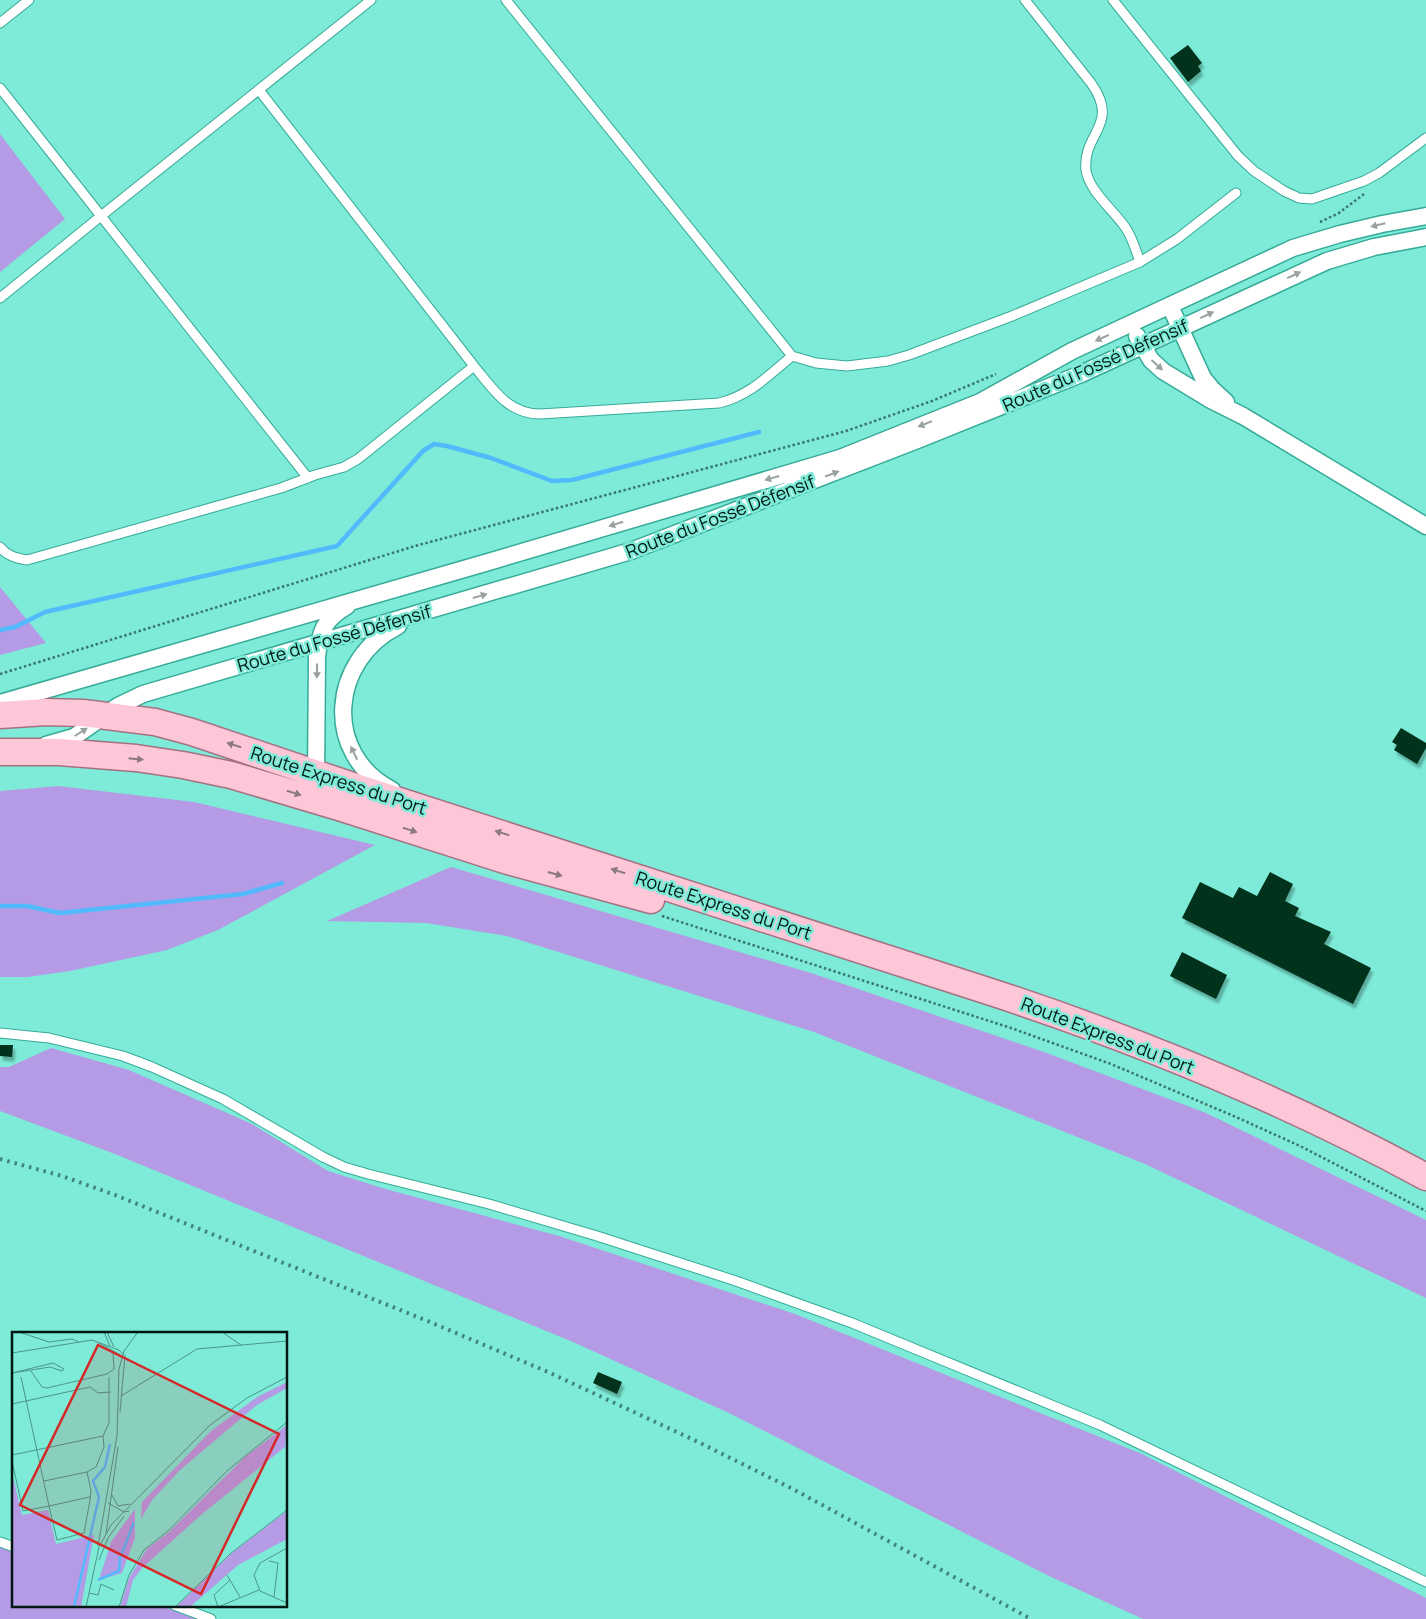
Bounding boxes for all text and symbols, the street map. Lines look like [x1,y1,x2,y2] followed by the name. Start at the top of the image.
[1370,221,1386,229] one-way arrow
[1287,271,1301,279] one-way arrow
[1200,311,1214,319] one-way arrow
[998,313,1192,417] street label: Route du Fossé Défensif
[1095,334,1109,342] one-way arrow
[1150,360,1163,371] one-way arrow
[918,421,932,429] one-way arrow
[622,469,819,563] street label: Route du Fossé Défensif
[825,469,839,477] one-way arrow
[764,475,779,483] one-way arrow
[608,520,623,528] one-way arrow
[473,591,488,599] one-way arrow
[234,599,434,677] street label: Route du Fossé Défensif
[313,663,321,679] one-way arrow
[74,728,87,737] one-way arrow
[248,740,430,820] street label: Route Express du Port
[226,741,241,749] one-way arrow
[350,746,358,760] one-way arrow
[128,755,144,763] one-way arrow
[287,790,302,798] one-way arrow
[403,826,418,834] one-way arrow
[494,829,509,836] one-way arrow
[633,865,815,945] street label: Route Express du Port
[611,867,626,875] one-way arrow
[548,870,563,878] one-way arrow
[1018,991,1198,1079] street label: Route Express du Port
[12,1332,288,1606] inset map

